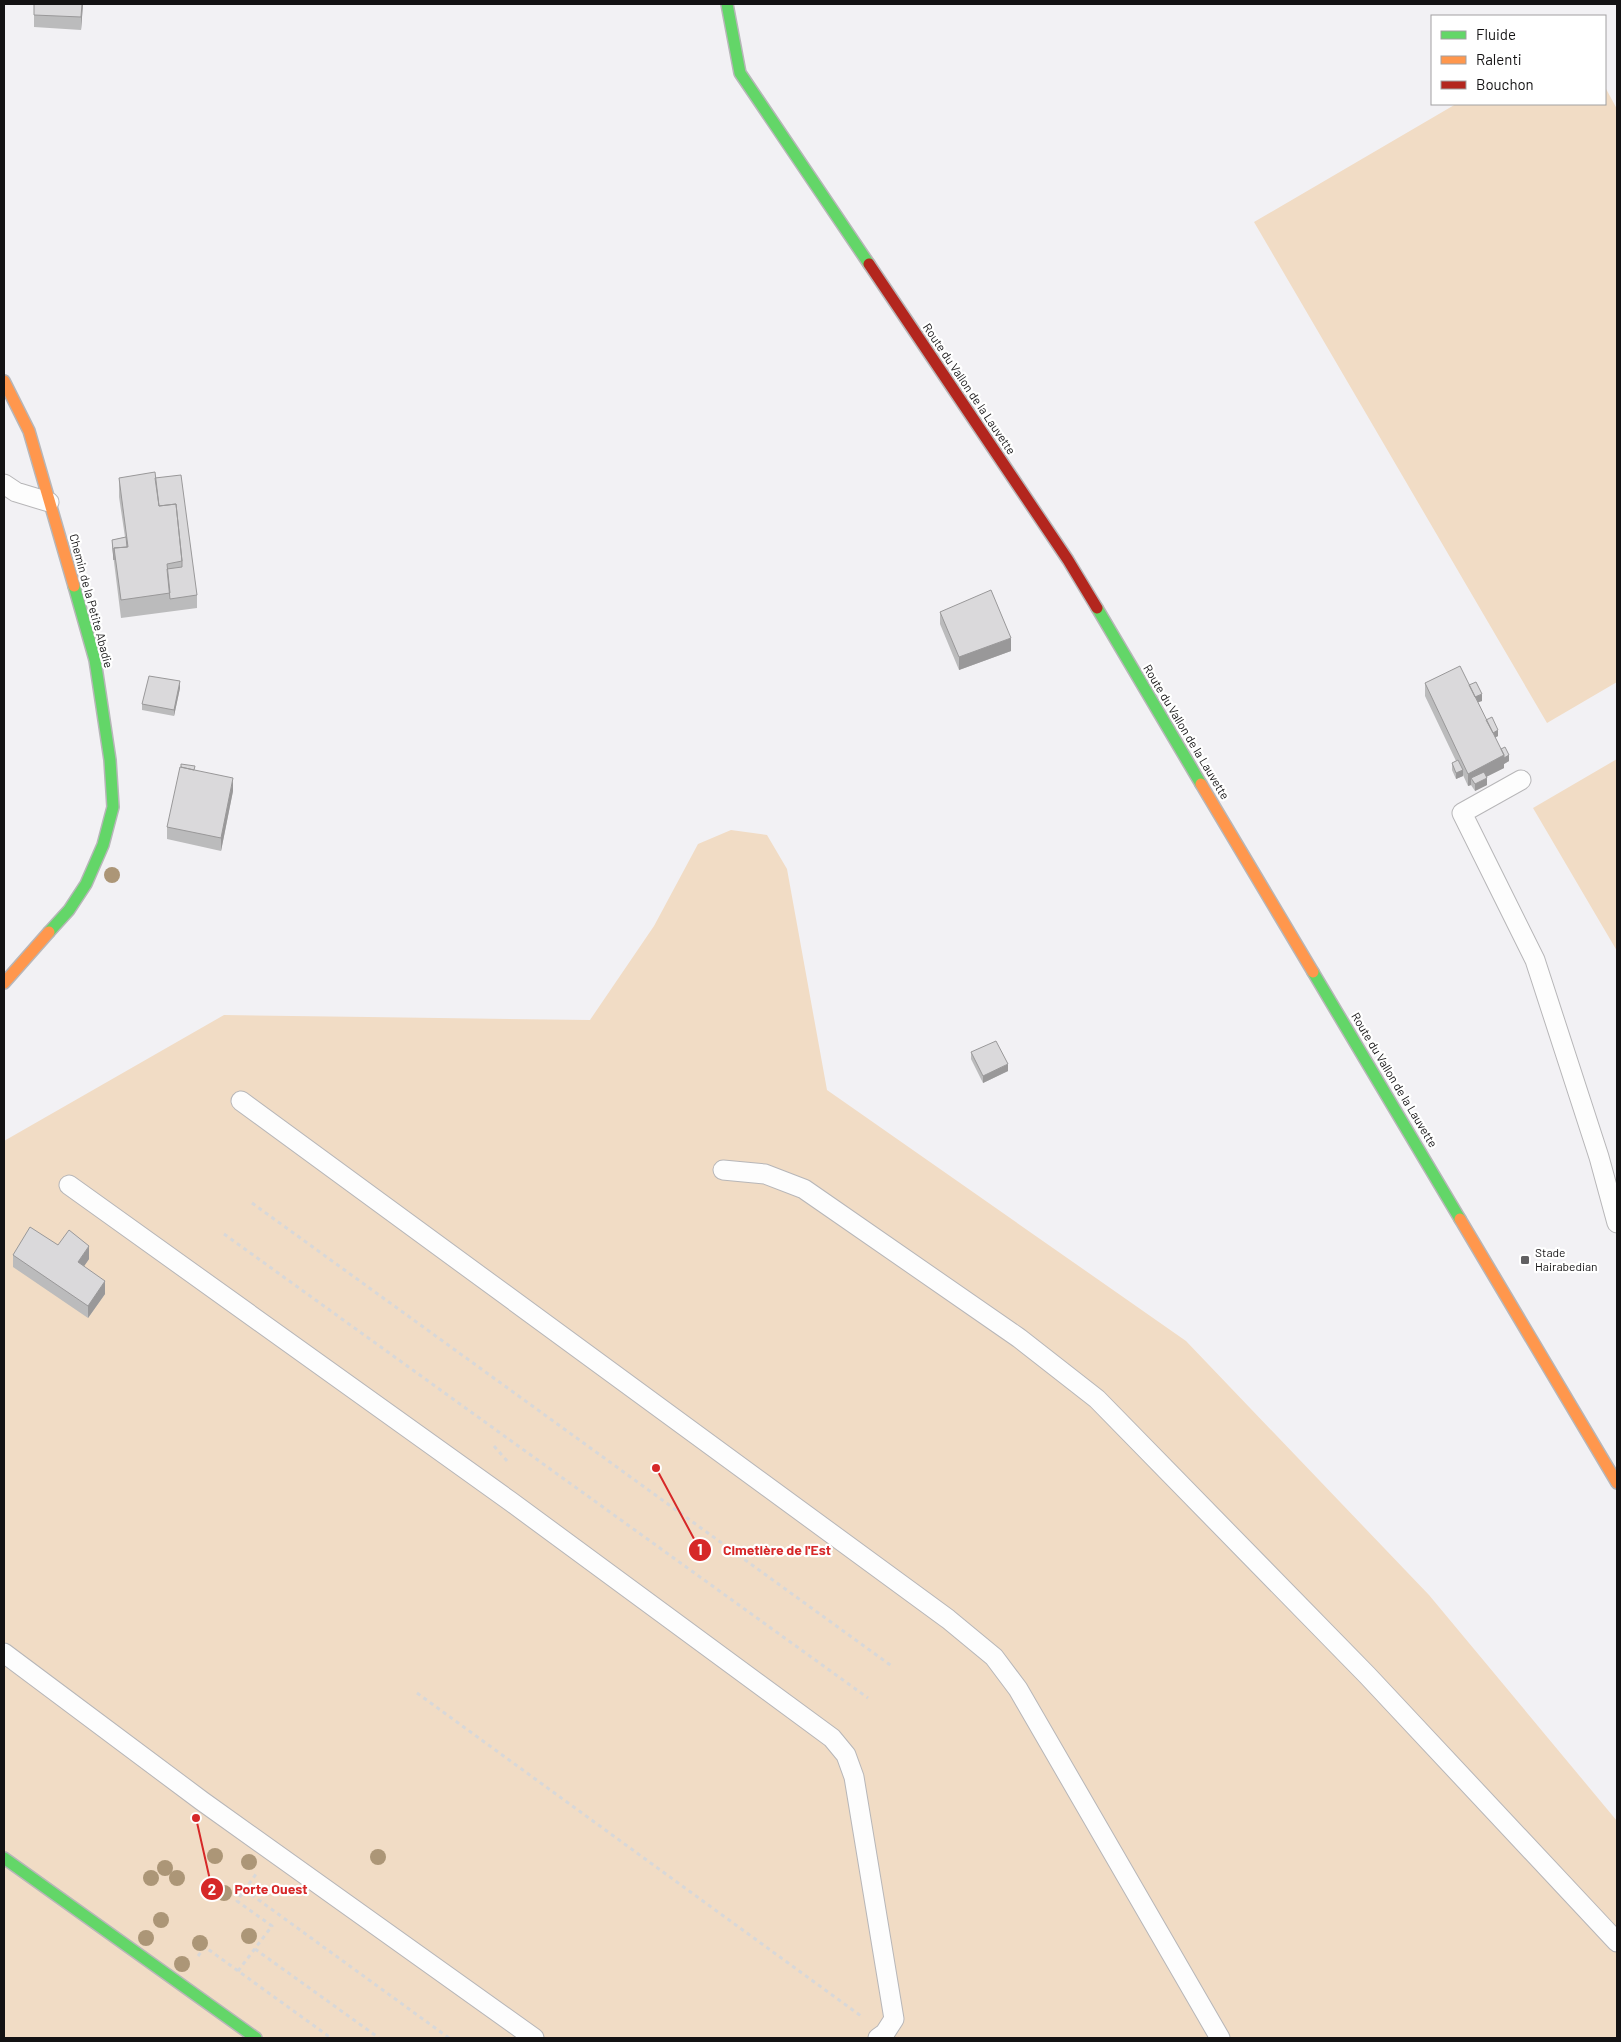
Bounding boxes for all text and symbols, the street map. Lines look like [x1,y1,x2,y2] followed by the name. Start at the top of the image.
[1431,15,1606,105] legend
[1476,25,1516,43] text: Fluide
[1476,50,1522,68] text: Ralenti
[1476,75,1534,93] text: Bouchon
[921,320,1019,457] street label: Route du Vallon de la Lauvette
[67,532,117,669] street label: Chemin de la Petite Abadie
[1141,661,1233,802] street label: Route du Vallon de la Lauvette
[1349,1009,1441,1150] street label: Route du Vallon de la Lauvette
[1535,1245,1598,1273] place label: Stade Hairabedian
[1519,1254,1531,1266] marker: Stade Hairabedian
[688,1535,841,1564] callout: Cimetière de l'Est
[697,1540,703,1558] text: 1
[723,1541,831,1558] text: Cimetière de l'Est
[199,1875,317,1904] callout: Porte Ouest
[208,1880,216,1898] text: 2
[234,1880,308,1897] text: Porte Ouest

